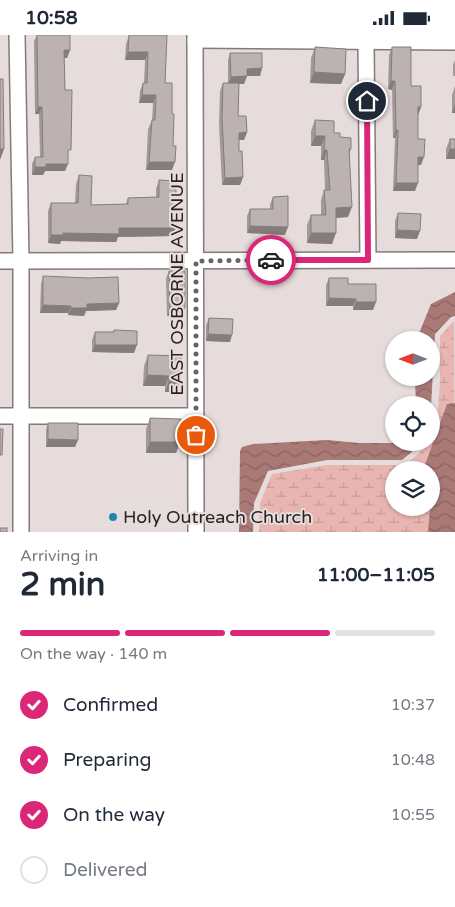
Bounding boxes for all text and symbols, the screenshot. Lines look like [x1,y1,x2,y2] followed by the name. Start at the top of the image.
[25,7,78,29] text: 10:58
[346,80,388,122] pin
[353,87,381,115] icon: home
[166,172,188,396] street label: EAST OSBORNE AVENUE
[246,235,296,285] courier
[257,246,285,274] icon: car
[385,331,440,386] north arrow
[385,331,440,516] map controls
[385,396,440,451] button: locate
[175,414,217,456] pin
[182,421,210,449] icon: bag
[385,461,440,516] button: layers
[123,506,312,528] place label: Holy Outreach Church
[107,511,119,523] marker: Holy Outreach Church
[20,546,98,566] text: Arriving in
[317,564,435,586] text: 11:00–11:05
[20,566,105,604] text: 2 min
[20,644,167,664] text: On the way · 140 m
[20,691,48,719] icon: check
[63,694,158,716] text: Confirmed
[391,695,435,715] text: 10:37
[20,746,48,774] icon: check
[63,749,152,771] text: Preparing
[391,750,435,770] text: 10:48
[20,801,48,829] icon: check
[63,804,165,826] text: On the way
[391,805,435,825] text: 10:55
[63,859,148,881] text: Delivered

